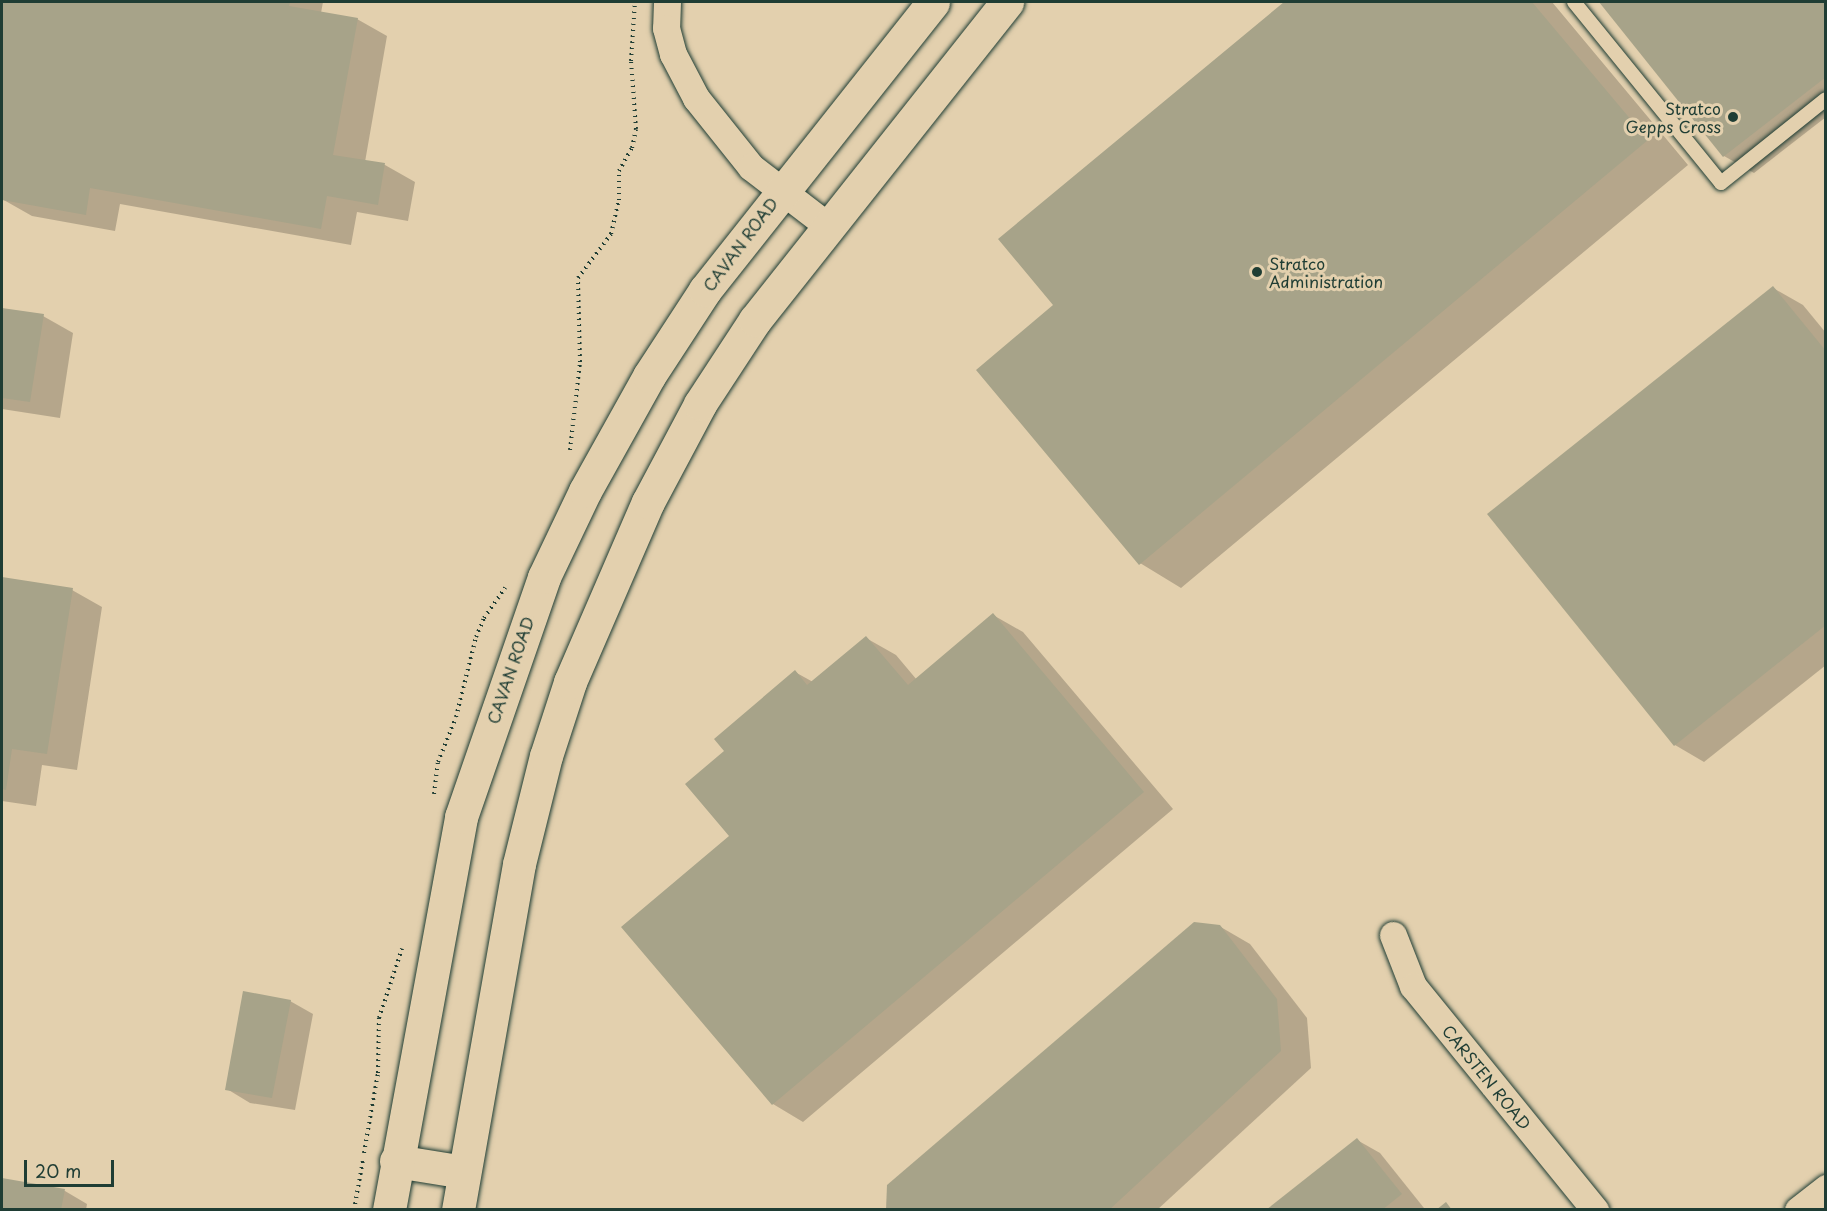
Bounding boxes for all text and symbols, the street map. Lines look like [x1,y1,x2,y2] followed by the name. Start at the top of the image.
[1626,98,1721,136] place label: Stratco Gepps Cross
[1726,110,1740,124] marker: Stratco Gepps Cross
[699,193,781,295] street label: CAVAN ROAD
[1269,253,1383,291] place label: Stratco Administration
[1250,265,1264,279] marker: Stratco Administration
[483,614,537,726] street label: CAVAN ROAD
[1438,1020,1536,1134] street label: CARSTEN ROAD
[27,1148,117,1186] scale bar
[35,1157,81,1184] text: 20 m

